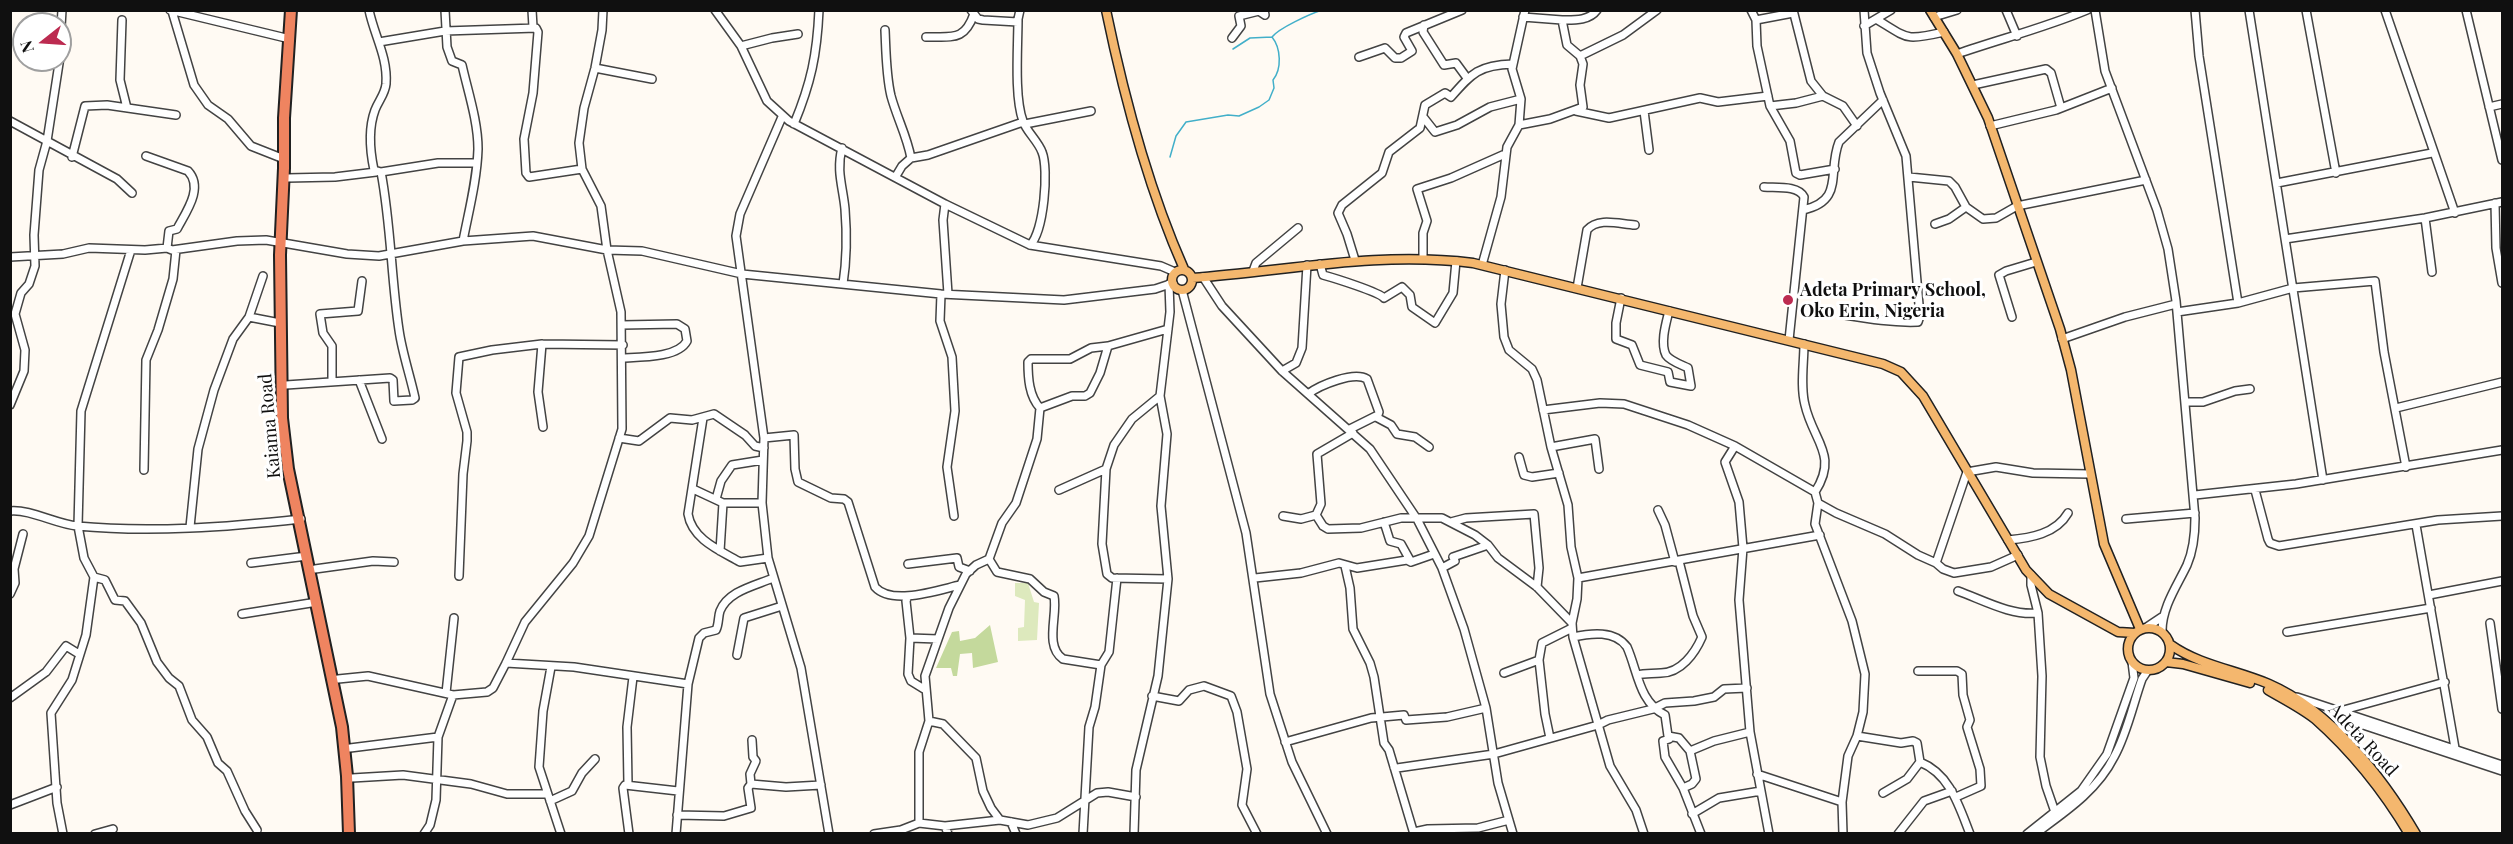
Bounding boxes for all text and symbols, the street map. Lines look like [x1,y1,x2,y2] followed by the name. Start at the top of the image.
[12,12,72,72] north arrow
[14,38,38,55] text: N
[1800,279,1986,322] place label: Adeta Primary School, Oko Erin, Nigeria
[1781,293,1795,307] marker: Adeta Primary School, Oko Erin, Nigeria
[255,373,285,479] street label: Kaiama Road
[2324,699,2402,781] street label: Adeta Road

